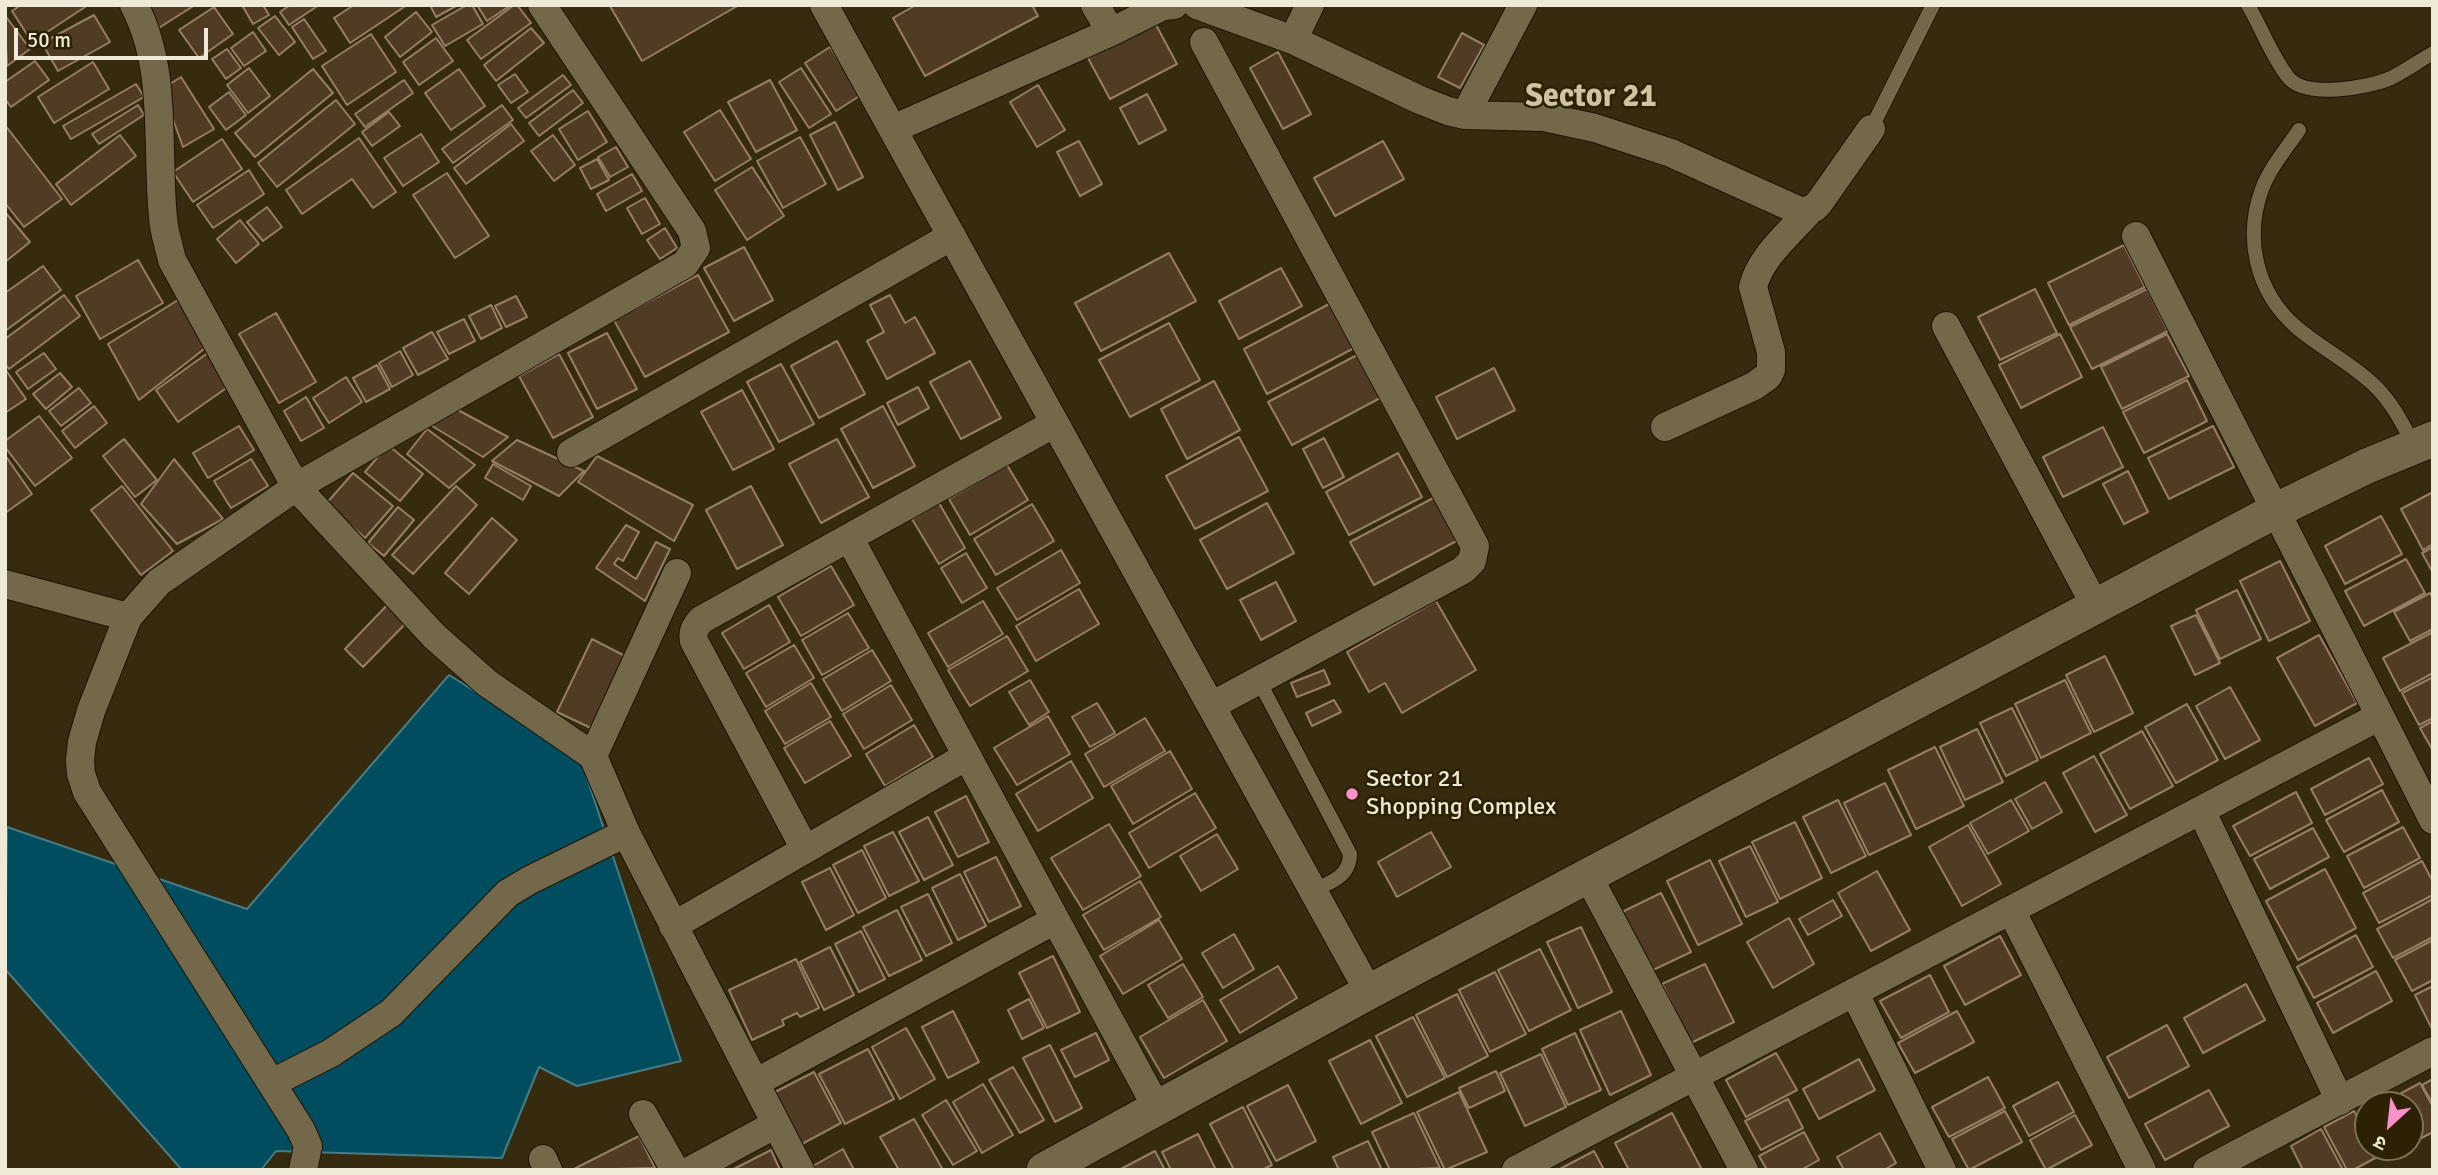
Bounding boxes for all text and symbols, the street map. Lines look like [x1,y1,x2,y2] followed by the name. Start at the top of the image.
[18,14,212,58] scale bar
[27,27,71,53] text: 50 m
[1525,79,1657,117] district label: Sector 21
[1366,766,1556,822] place label: Sector 21 Shopping Complex
[1344,786,1360,802] marker: Sector 21 Shopping Complex
[2354,1091,2424,1161] north arrow
[2370,1130,2391,1156] text: उ

